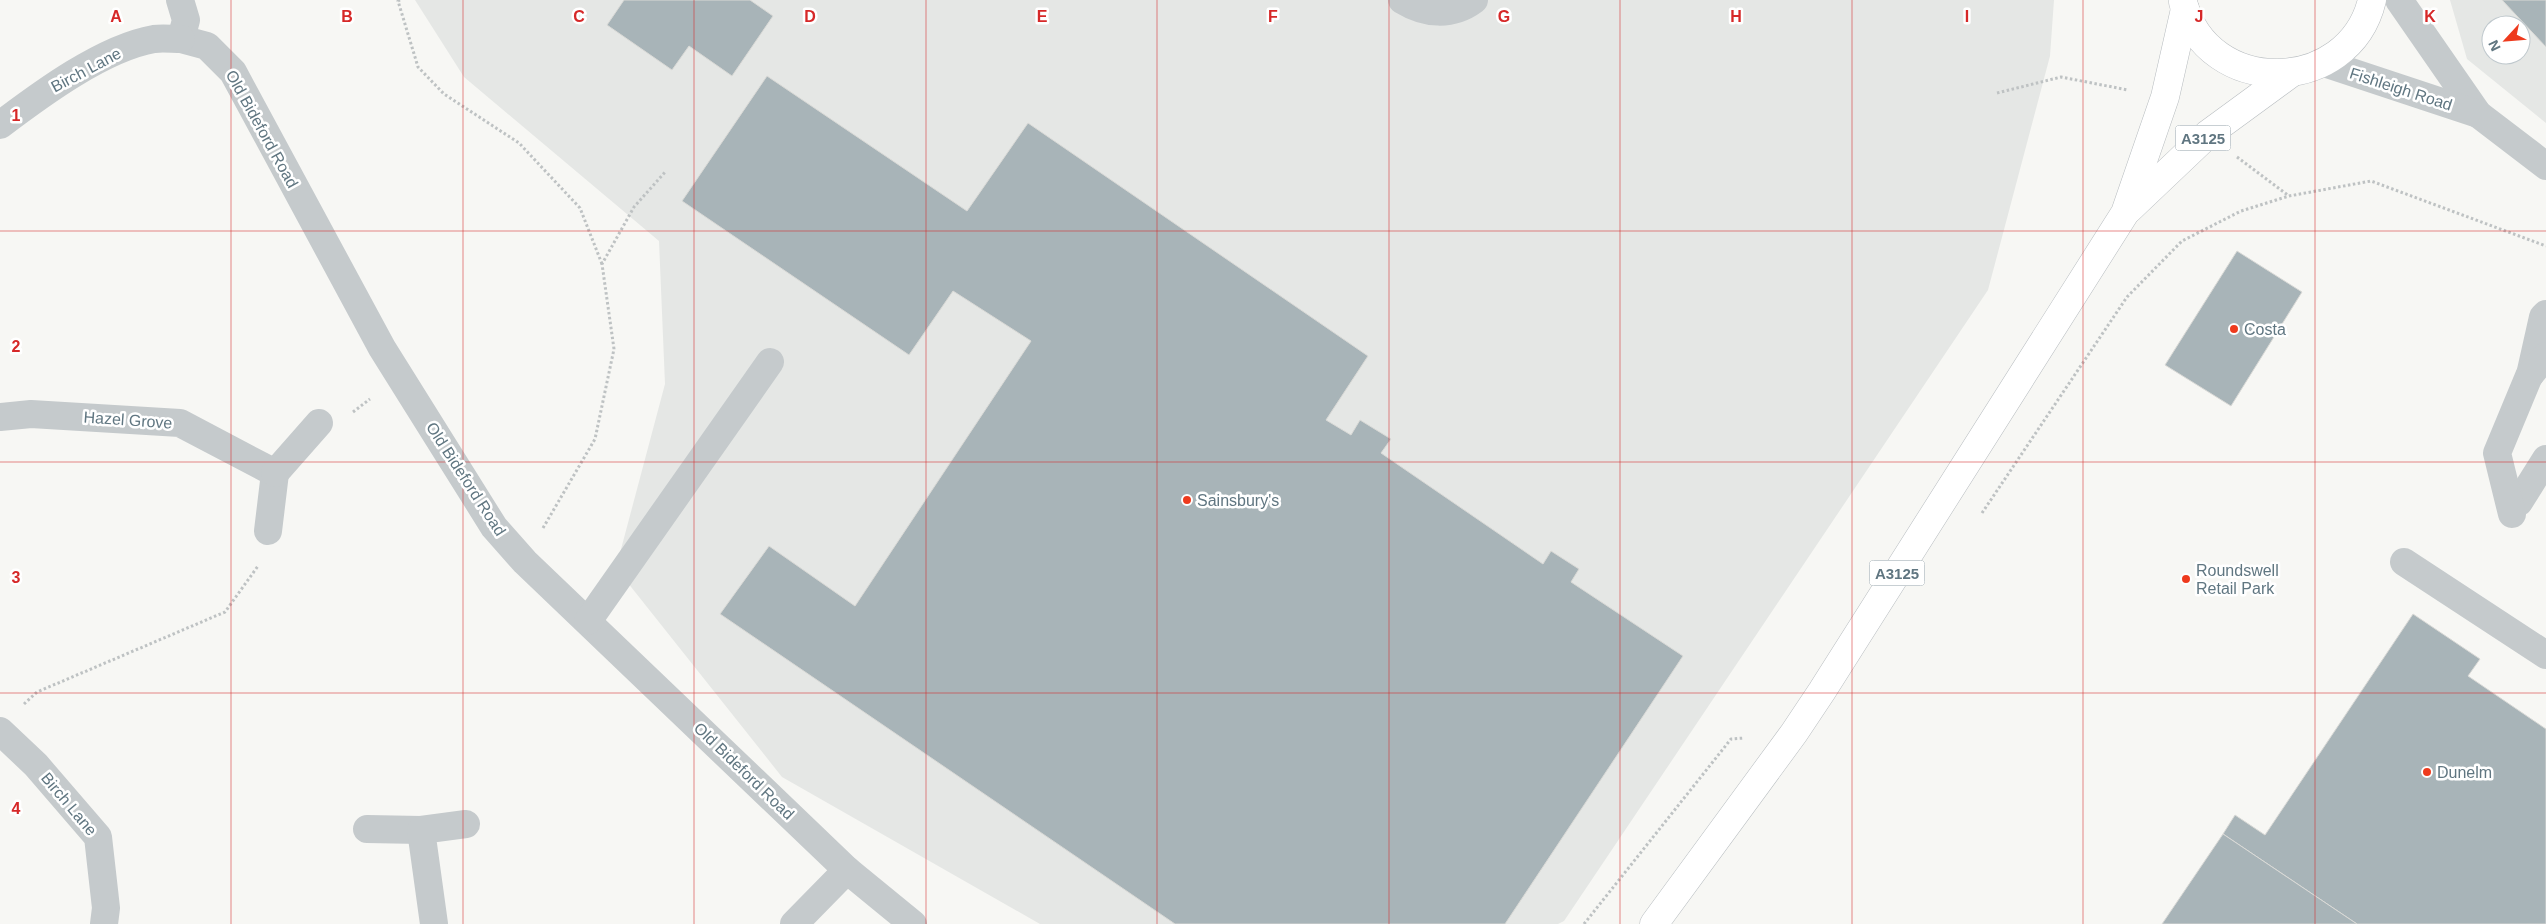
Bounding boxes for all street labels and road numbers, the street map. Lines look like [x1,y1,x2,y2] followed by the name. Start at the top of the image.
[48,44,124,95] street label: Birch Lane
[2348,64,2454,114] street label: Fishleigh Road
[223,67,301,191] street label: Old Bideford Road
[2176,126,2230,150] road number: A3125
[83,408,173,432] street label: Hazel Grove
[423,419,509,539] street label: Old Bideford Road
[1870,560,1924,586] road number: A3125
[691,719,797,823] street label: Old Bideford Road
[38,769,100,839] street label: Birch Lane

